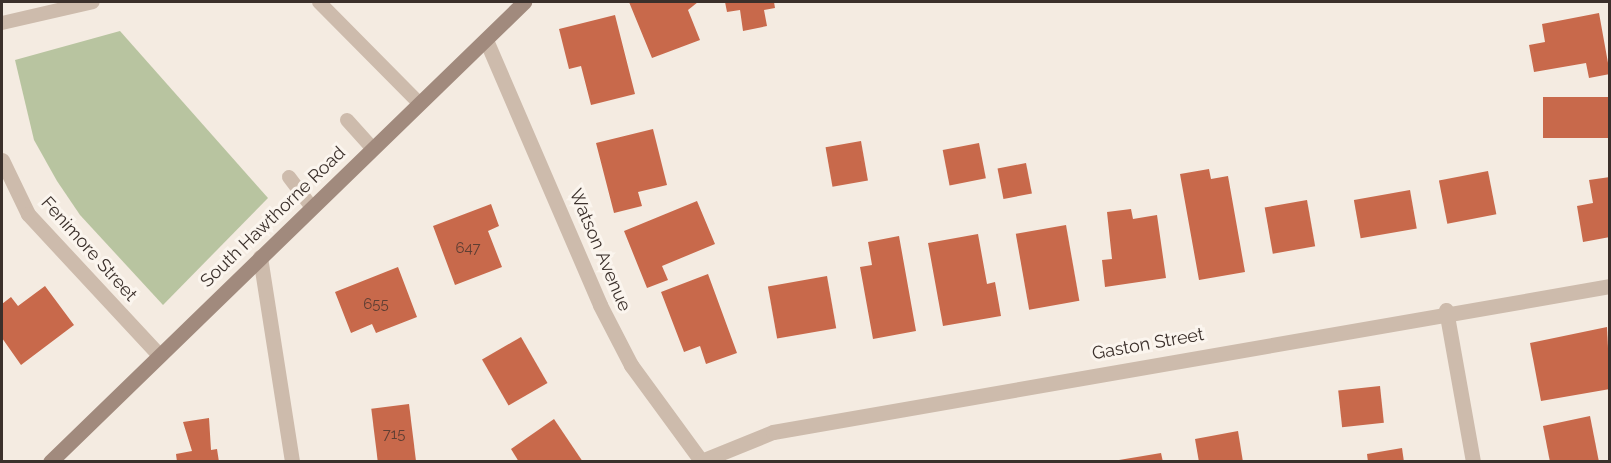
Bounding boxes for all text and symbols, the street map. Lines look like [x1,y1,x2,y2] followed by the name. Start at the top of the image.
[196,142,350,292] street label: South Hawthorne Road
[564,185,636,315] street label: Watson Avenue
[36,192,142,306] street label: Fenimore Street
[455,240,481,258] house number: 647
[363,296,389,314] house number: 655
[1091,324,1205,364] street label: Gaston Street
[383,426,405,444] house number: 715

